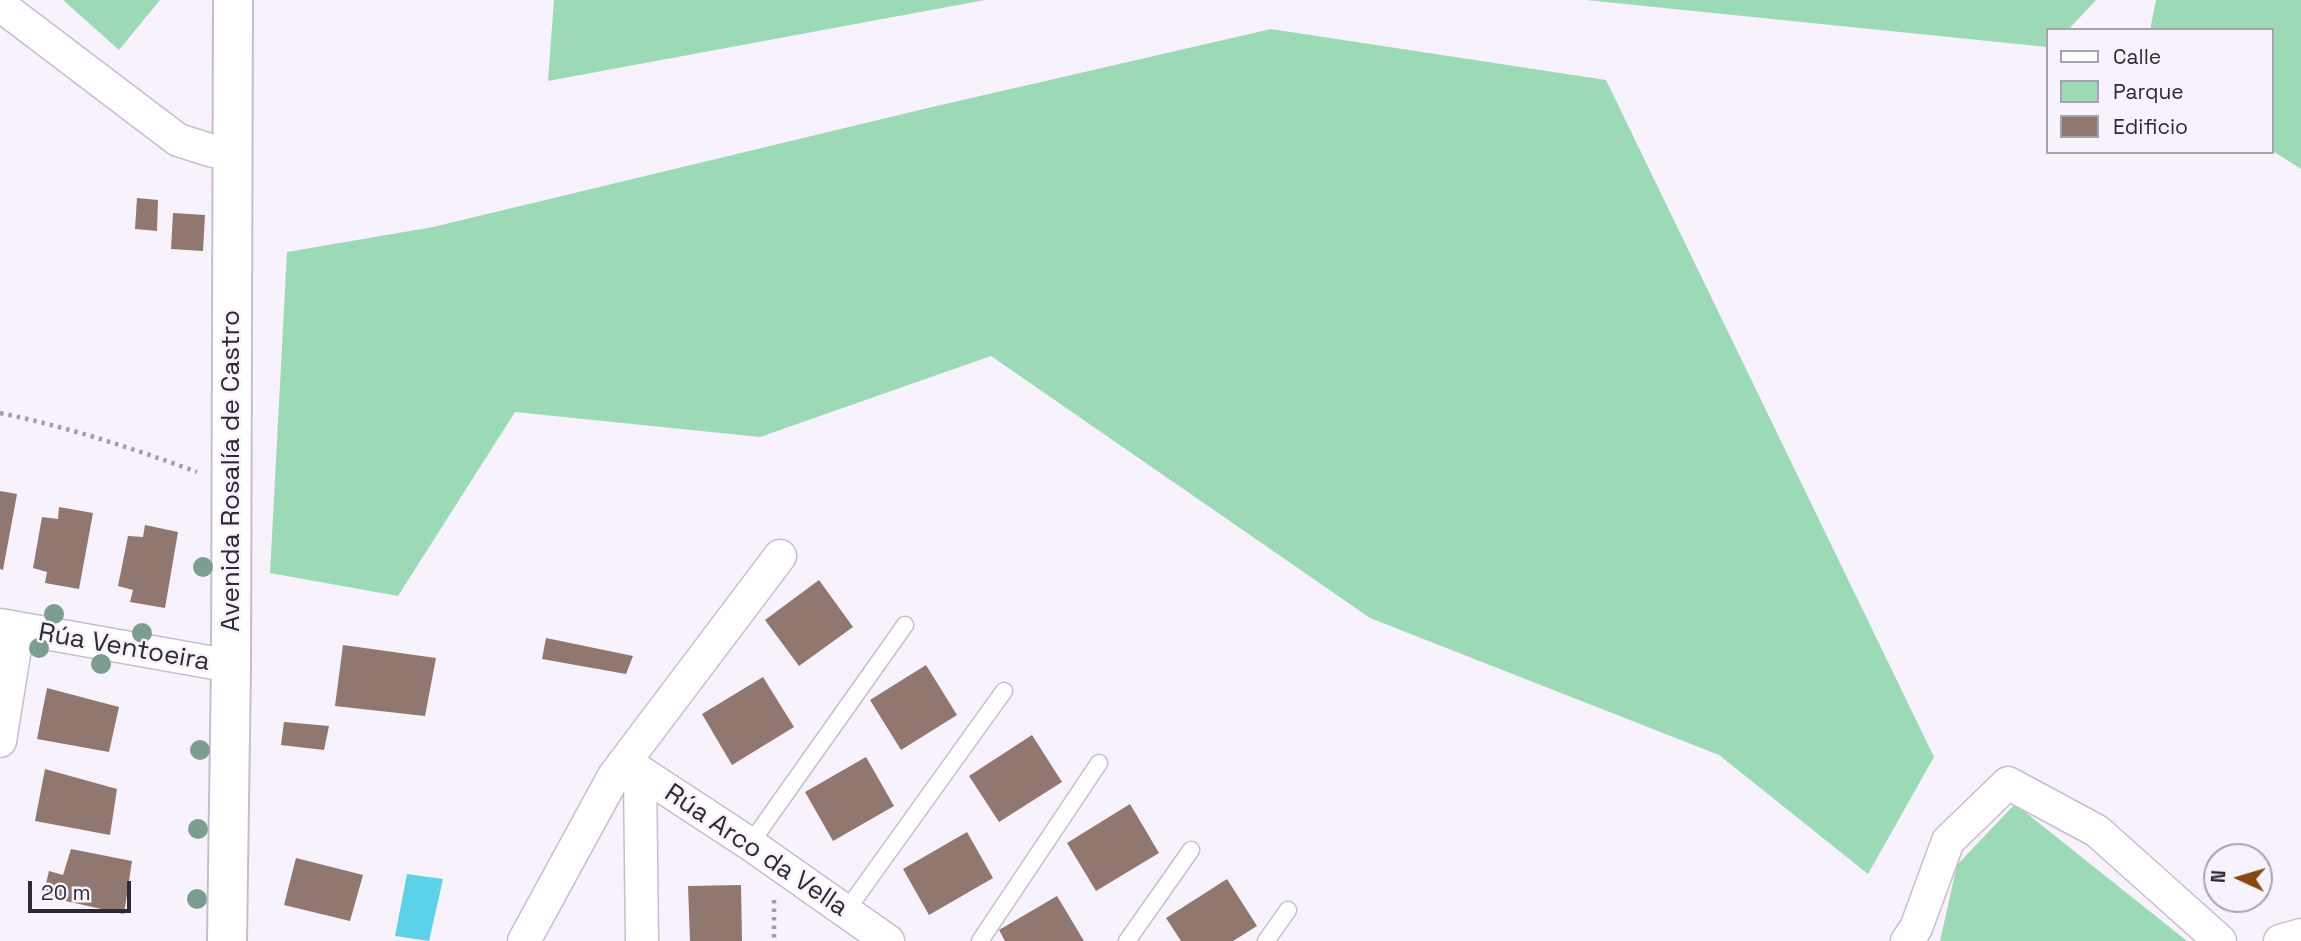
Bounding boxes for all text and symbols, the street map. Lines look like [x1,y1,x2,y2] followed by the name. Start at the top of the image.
[2046,28,2273,154] legend
[2113,43,2161,70] text: Calle
[2113,78,2184,105] text: Parque
[2113,113,2188,140] text: Edificio
[216,310,248,632] street label: Avenida Rosalía de Castro
[36,618,212,678] street label: Rúa Ventoeira
[658,778,854,924] street label: Rúa Arco da Vella
[2203,843,2273,913] north arrow
[32,867,135,911] scale bar
[2206,869,2231,884] text: N
[41,879,91,906] text: 20 m

